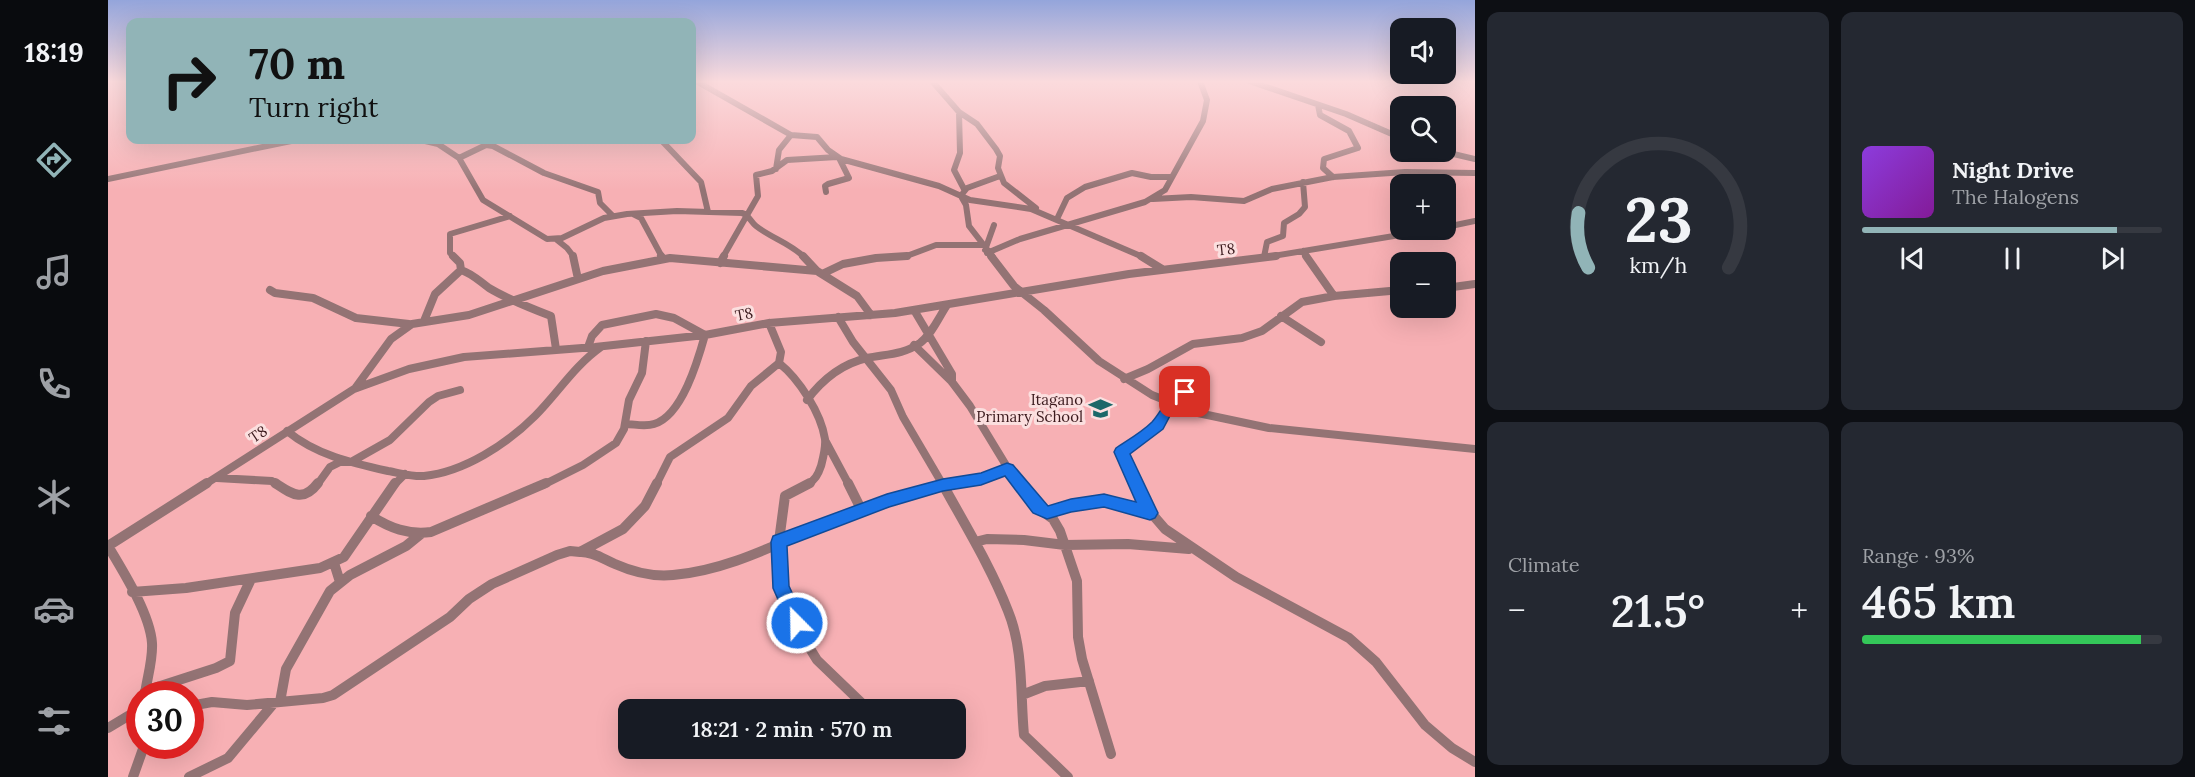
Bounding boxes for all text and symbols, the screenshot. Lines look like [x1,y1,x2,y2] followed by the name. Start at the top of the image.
[1390,18,1456,318] map controls
[1390,18,1456,84] button: sound
[24,35,84,69] text: 18:19
[249,37,345,91] text: 70 m
[150,42,228,120] icon: right
[249,90,378,124] text: Turn right
[1390,96,1456,162] button: search
[33,139,75,181] icon: directions
[1952,156,2074,184] text: Night Drive
[1390,174,1456,240] button: +
[1624,179,1692,259] text: 23
[1952,184,2079,209] text: The Halogens
[1216,239,1236,259] street label: T8
[1896,242,1929,275] icon: previous
[1996,242,2029,275] icon: pause
[2096,242,2129,275] icon: next
[33,251,75,293] icon: music
[1629,251,1687,279] text: km/h
[1390,252,1456,318] button: −
[733,303,755,325] street label: T8
[33,363,75,405] icon: phone
[1159,366,1210,417] pin
[1168,375,1201,408] icon: arrive
[976,390,1083,426] place label: Itagano Primary School
[1088,395,1114,421] school or university icon: Itagano Primary School
[245,421,271,447] street label: T8
[33,476,75,518] icon: climate
[1862,543,1974,568] text: Range · 93%
[1508,552,1580,577] text: Climate
[1862,573,2016,630] text: 465 km
[1611,582,1705,639] text: 21.5°
[33,588,75,630] icon: car
[1508,589,1526,631] text: −
[1791,589,1808,631] text: +
[765,591,829,655] position arrow
[126,681,204,759] speed limit sign: 30
[33,700,75,742] icon: filters
[692,715,892,743] text: 18:21 · 2 min · 570 m

